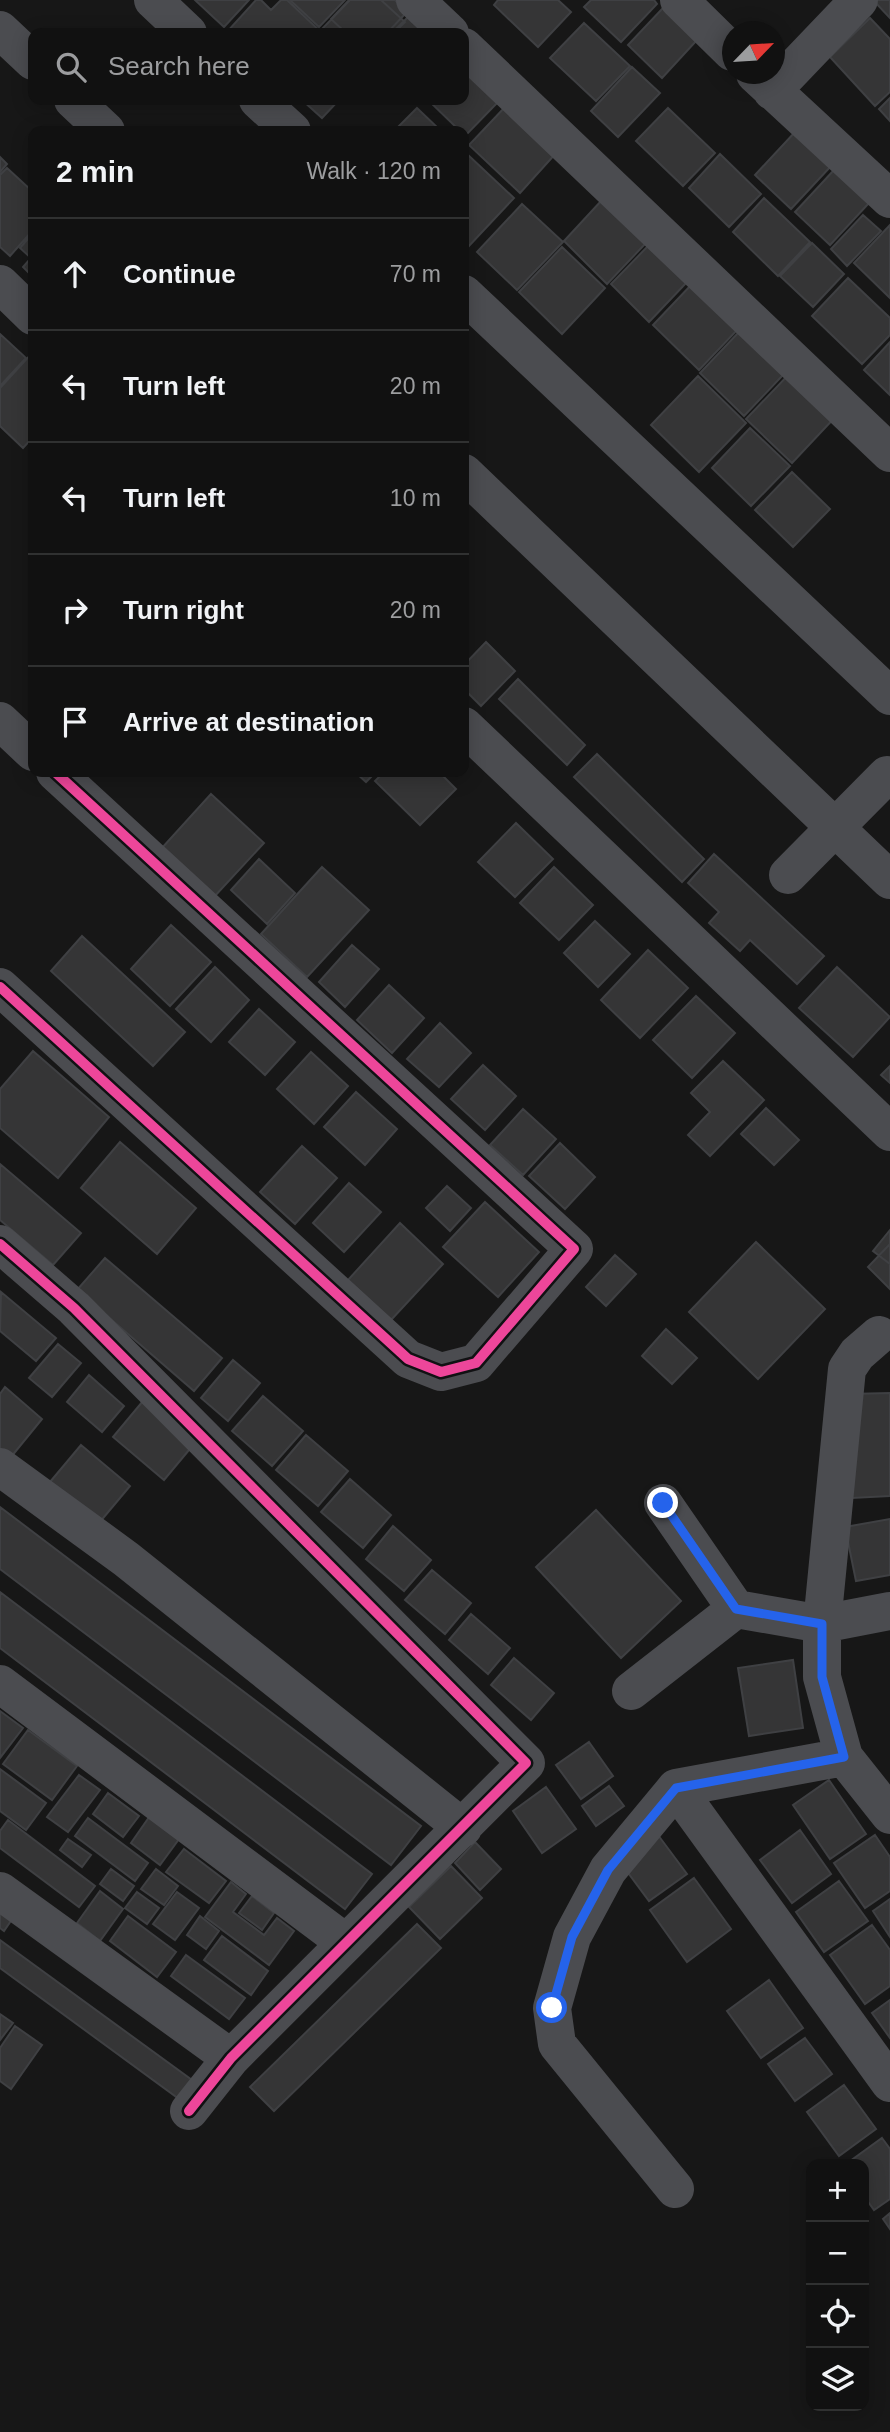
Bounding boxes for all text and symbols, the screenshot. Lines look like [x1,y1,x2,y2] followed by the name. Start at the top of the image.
[722,21,785,84] north arrow
[28,28,469,105] search box
[52,48,90,86] icon: search
[108,51,250,81] text: Search here
[56,155,134,188] text: 2 min
[306,158,441,184] text: Walk · 120 m
[56,255,94,293] icon: ahead
[123,259,236,289] text: Continue
[390,261,441,287] text: 70 m
[56,367,94,405] icon: left
[123,371,225,401] text: Turn left
[390,373,441,399] text: 20 m
[56,479,94,517] icon: left
[123,483,225,513] text: Turn left
[390,485,441,511] text: 10 m
[56,591,94,629] icon: right
[123,595,244,625] text: Turn right
[390,597,441,623] text: 20 m
[56,703,94,741] icon: arrive
[123,707,374,737] text: Arrive at destination
[647,1487,678,1518] route end
[536,1992,567,2023] route start
[806,2159,869,2411] map controls
[806,2159,869,2222] button: +
[806,2222,869,2285] button: −
[806,2285,869,2348] button: locate
[806,2348,869,2411] button: layers

